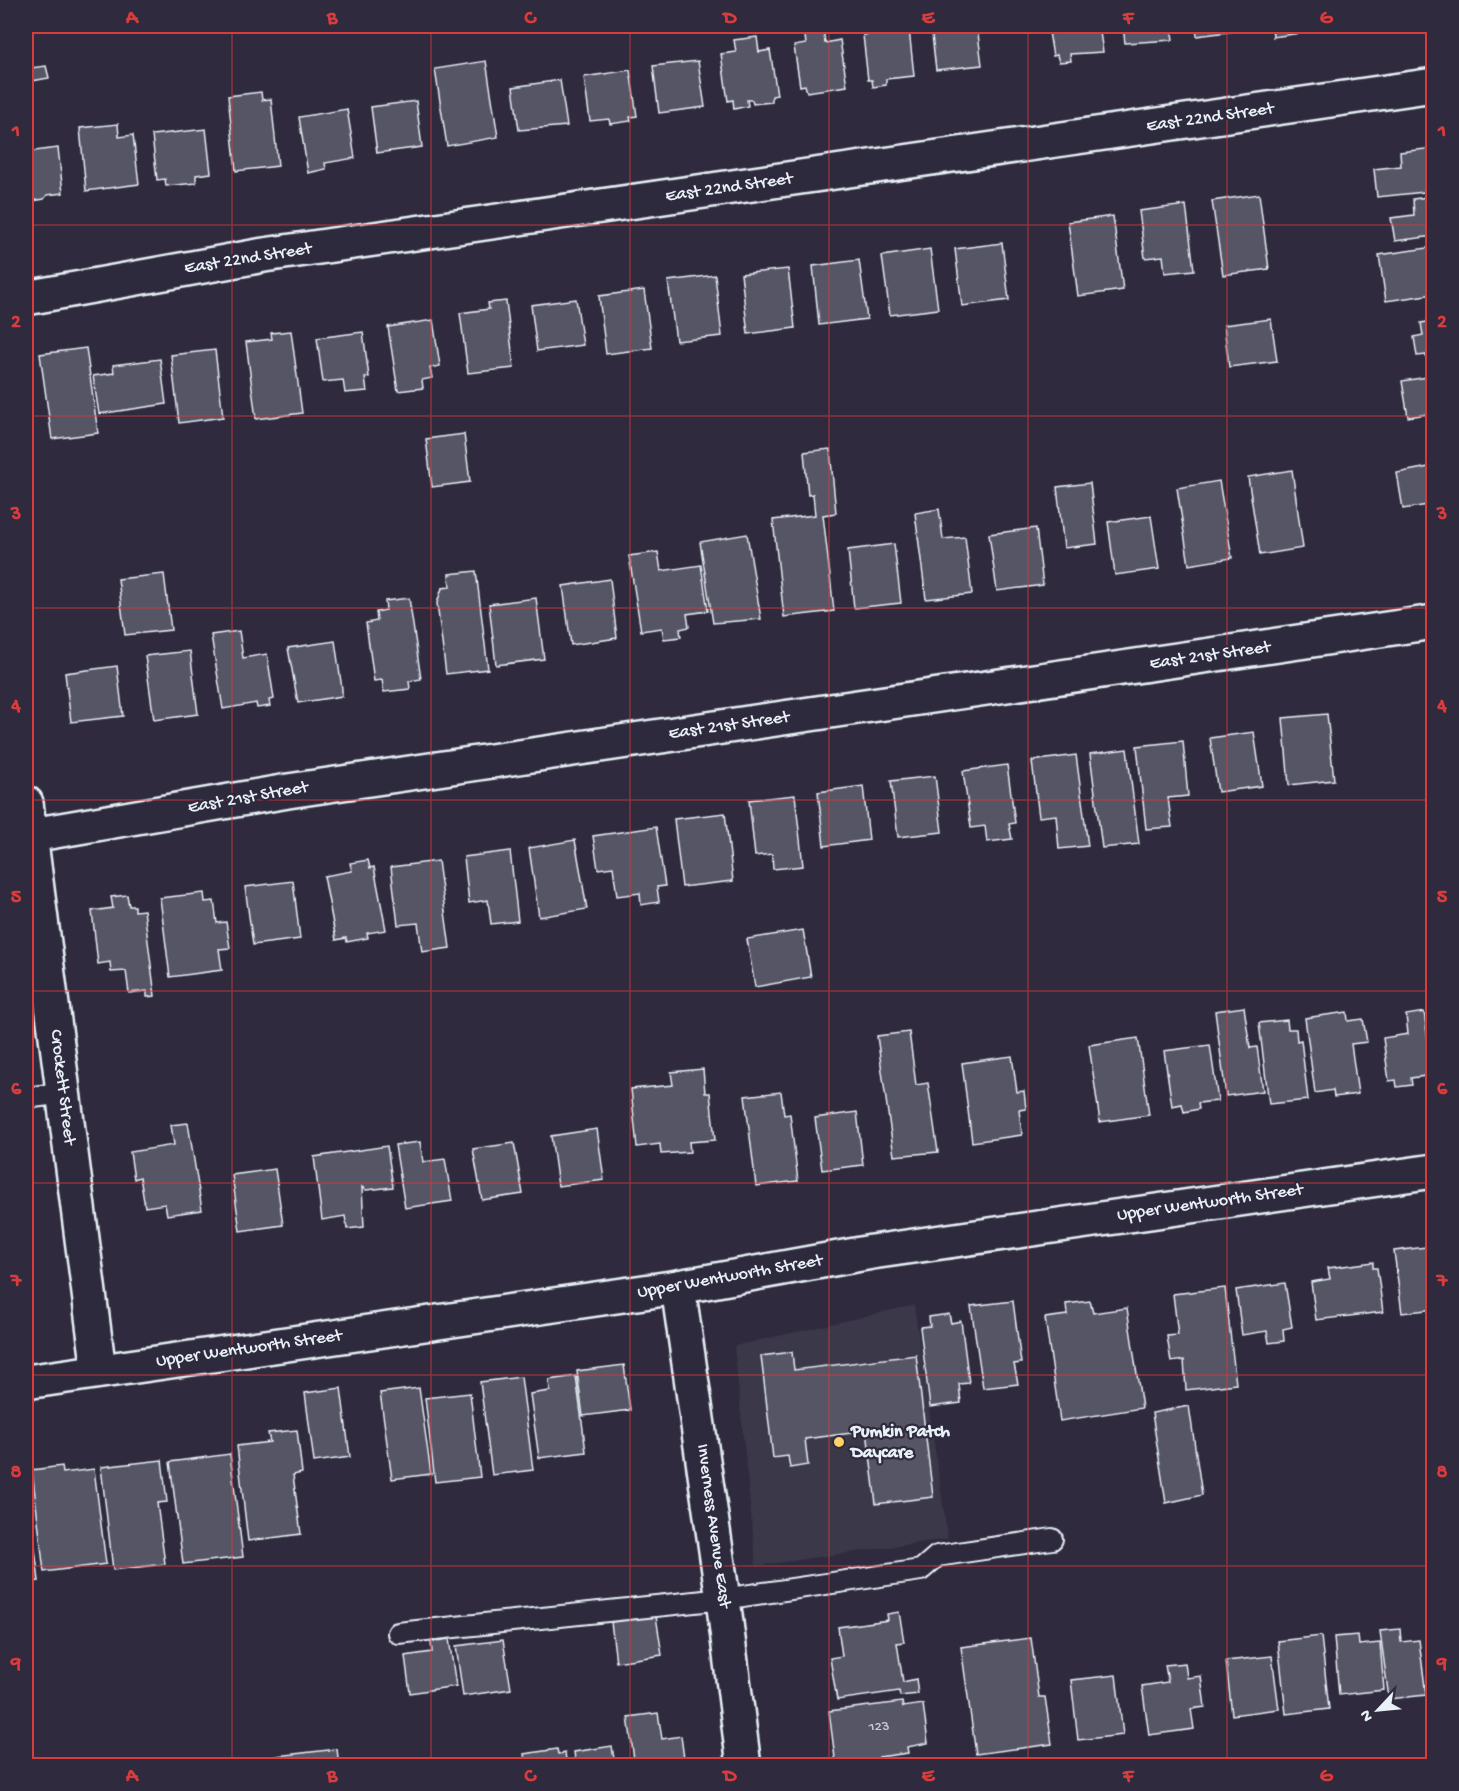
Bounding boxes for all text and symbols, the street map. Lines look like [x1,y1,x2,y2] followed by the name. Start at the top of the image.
[125,8,140,31] text: A
[326,8,338,31] text: B
[524,8,538,31] text: C
[721,8,737,31] text: D
[922,8,936,31] text: E
[1122,8,1135,31] text: F
[1320,8,1334,31] text: G
[1145,98,1277,137] street label: East 22nd Street
[11,121,20,144] text: 1
[1437,121,1446,144] text: 1
[664,168,796,207] street label: East 22nd Street
[183,238,315,279] street label: East 22nd Street
[11,312,21,335] text: 2
[1437,312,1447,335] text: 2
[10,504,21,527] text: 3
[1436,504,1447,527] text: 3
[1148,637,1273,675] street label: East 21st Street
[10,696,21,719] text: 4
[1436,696,1447,719] text: 4
[667,707,792,745] street label: East 21st Street
[186,777,311,819] street label: East 21st Street
[11,887,22,910] text: 5
[1437,887,1448,910] text: 5
[45,1028,80,1147] street label: Crockett Street
[11,1079,22,1102] text: 6
[1437,1079,1448,1102] text: 6
[1116,1179,1306,1226] street label: Upper Wentworth Street
[636,1250,826,1304] street label: Upper Wentworth Street
[10,1271,23,1294] text: 7
[1436,1271,1449,1294] text: 7
[155,1325,345,1372] street label: Upper Wentworth Street
[849,1422,950,1464] place label: Pumkin Patch Daycare
[832,1435,846,1449] marker: Pumkin Patch Daycare
[691,1443,735,1611] street label: Inverness Avenue East
[11,1462,22,1485] text: 8
[1437,1462,1448,1485] text: 8
[10,1654,21,1677] text: 9
[1436,1654,1447,1677] text: 9
[1348,1680,1408,1740] north arrow
[1357,1706,1378,1724] text: N
[867,1718,890,1736] house number: 123
[125,1766,140,1789] text: A
[326,1766,338,1789] text: B
[524,1766,538,1789] text: C
[721,1766,737,1789] text: D
[922,1766,936,1789] text: E
[1122,1766,1135,1789] text: F
[1320,1766,1334,1789] text: G

